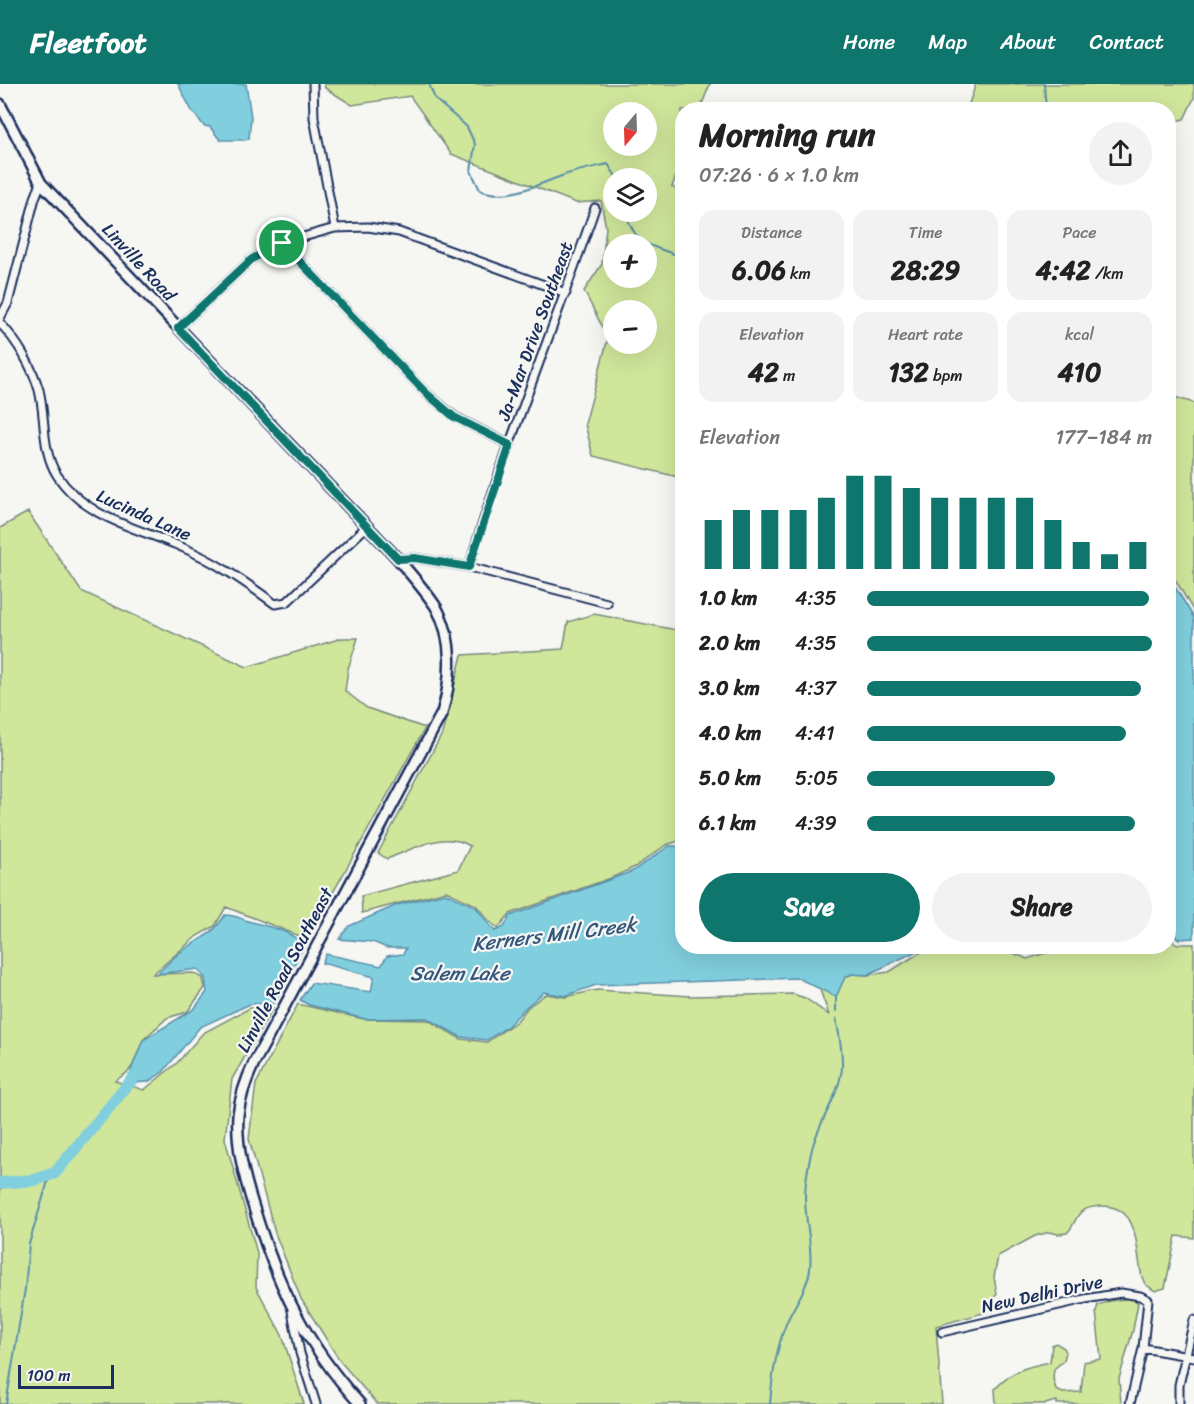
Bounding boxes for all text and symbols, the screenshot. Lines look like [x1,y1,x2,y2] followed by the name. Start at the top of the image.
[30,18,147,67] text: Fleetfoot
[843,23,895,61] text: Home
[928,23,967,61] text: Map
[1000,23,1057,61] text: About
[1090,23,1164,61] text: Contact
[603,102,657,156] north arrow
[603,102,657,354] map controls
[699,106,875,164] text: Morning run
[1089,122,1152,185] button: share
[699,158,859,193] text: 07:26 · 6 × 1.0 km
[603,168,657,222] button: layers
[94,215,185,310] street label: Linville Road
[256,217,307,268] pin
[741,218,802,247] text: Distance
[909,218,942,247] text: Time
[1063,218,1096,247] text: Pace
[265,226,298,259] icon: arrive
[603,234,657,288] button: +
[487,237,582,426] street label: Ja-Mar Drive Southeast
[732,247,786,293] text: 6.06
[891,247,960,293] text: 28:29
[1035,247,1091,293] text: 4:42
[786,259,811,288] text: km
[1091,259,1124,288] text: /km
[603,300,657,354] button: −
[739,320,804,349] text: Elevation
[888,320,963,349] text: Heart rate
[1065,320,1094,349] text: kcal
[748,349,779,395] text: 42
[888,349,929,395] text: 132
[1058,349,1101,395] text: 410
[779,361,795,390] text: m
[929,361,963,390] text: bpm
[699,420,780,455] text: Elevation
[1056,420,1152,455] text: 177–184 m
[91,480,197,550] street label: Lucinda Lane
[699,581,757,616] text: 1.0 km
[795,581,837,616] text: 4:35
[699,626,760,661] text: 2.0 km
[795,626,837,661] text: 4:35
[699,671,760,706] text: 3.0 km
[795,671,836,706] text: 4:37
[699,716,761,751] text: 4.0 km
[795,716,835,751] text: 4:41
[699,761,761,796] text: 5.0 km
[795,761,838,796] text: 5:05
[699,806,756,841] text: 6.1 km
[795,806,837,841] text: 4:39
[699,873,920,942] button: Save
[932,873,1152,942] button: Share
[228,881,343,1059] street label: Linville Road Southeast
[470,907,640,962] water label: Kerners Mill Creek
[410,956,511,991] water label: Salem Lake
[978,1265,1106,1323] street label: New Delhi Drive
[27,1361,71,1390] text: 100 m
[18,1362,114,1390] scale bar

